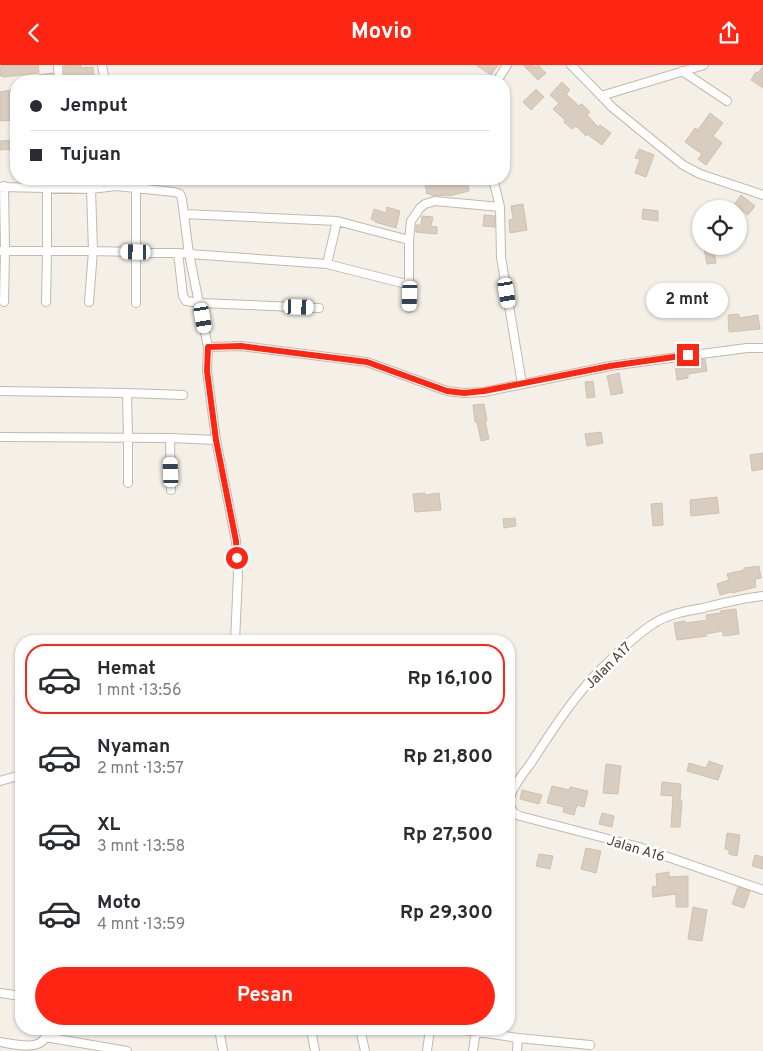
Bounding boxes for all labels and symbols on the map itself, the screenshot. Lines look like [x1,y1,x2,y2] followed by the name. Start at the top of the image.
[120,244,151,260] car
[497,277,516,309] car
[401,281,418,311] car
[647,283,729,317] callout: 2 mnt
[283,299,314,315] car
[193,302,212,334] car
[677,344,699,366] route end
[162,457,179,487] car
[226,547,248,569] route start
[582,639,636,693] street label: Jalan A17
[604,833,667,866] street label: Jalan A16

